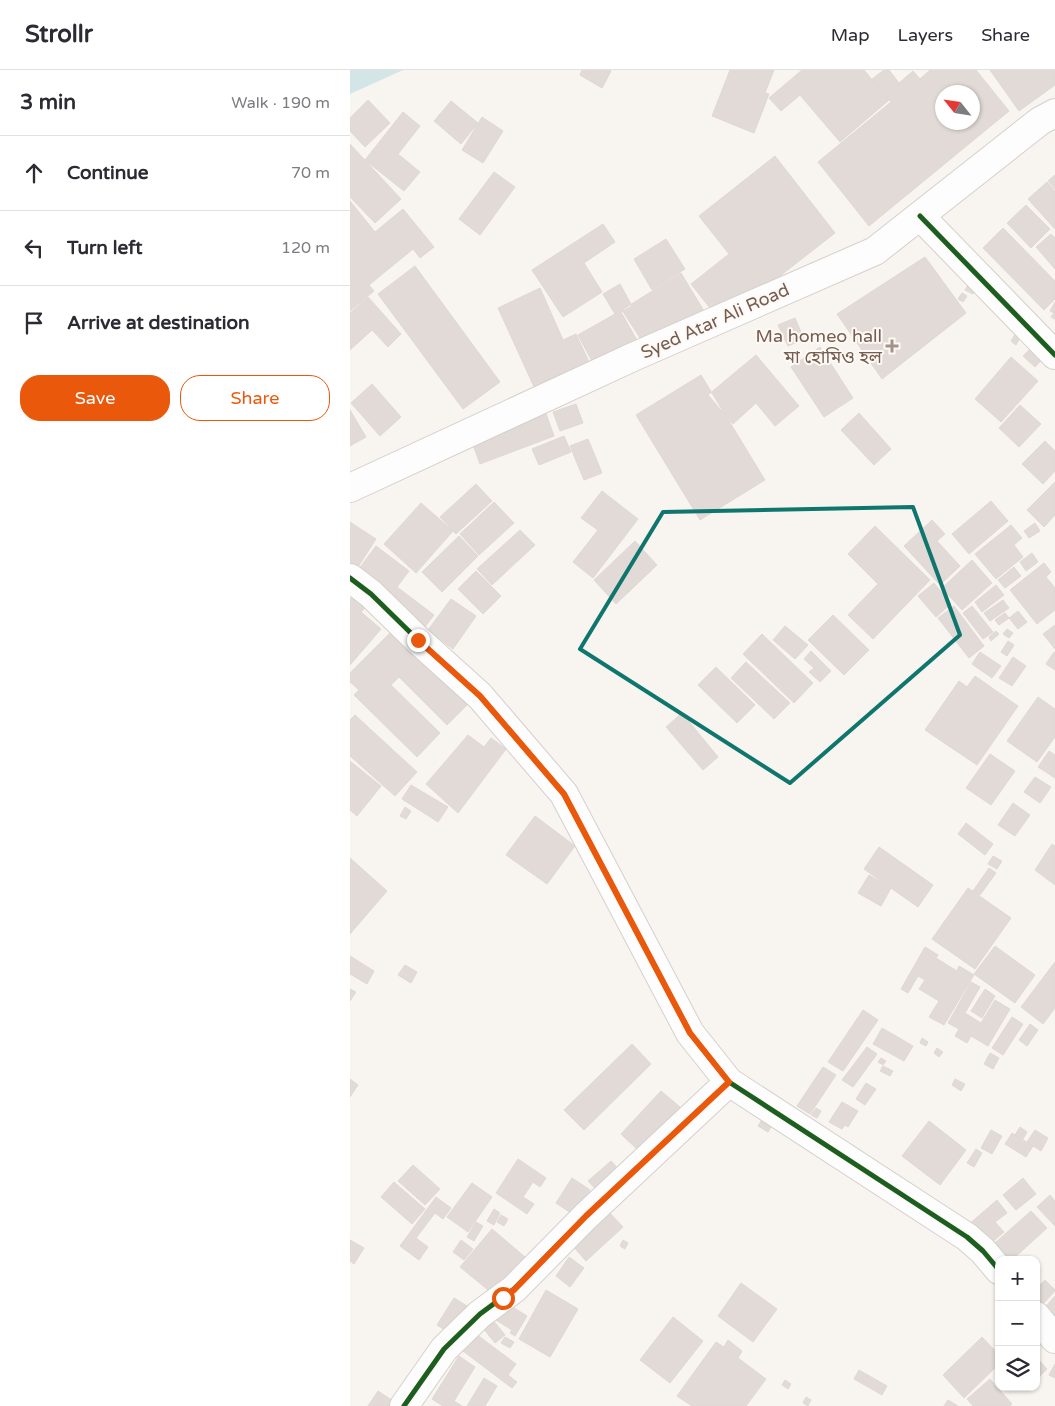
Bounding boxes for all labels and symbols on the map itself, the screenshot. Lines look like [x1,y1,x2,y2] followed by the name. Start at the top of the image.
[935,85,980,130] north arrow
[637,278,793,364] street label: Syed Atar Ali Road
[756,325,883,368] place label: Ma homeo hall মা হোমিও হল
[886,340,898,352] marker: Ma homeo hall মা হোমিও হল
[407,629,430,652] route end
[492,1287,515,1310] route start

